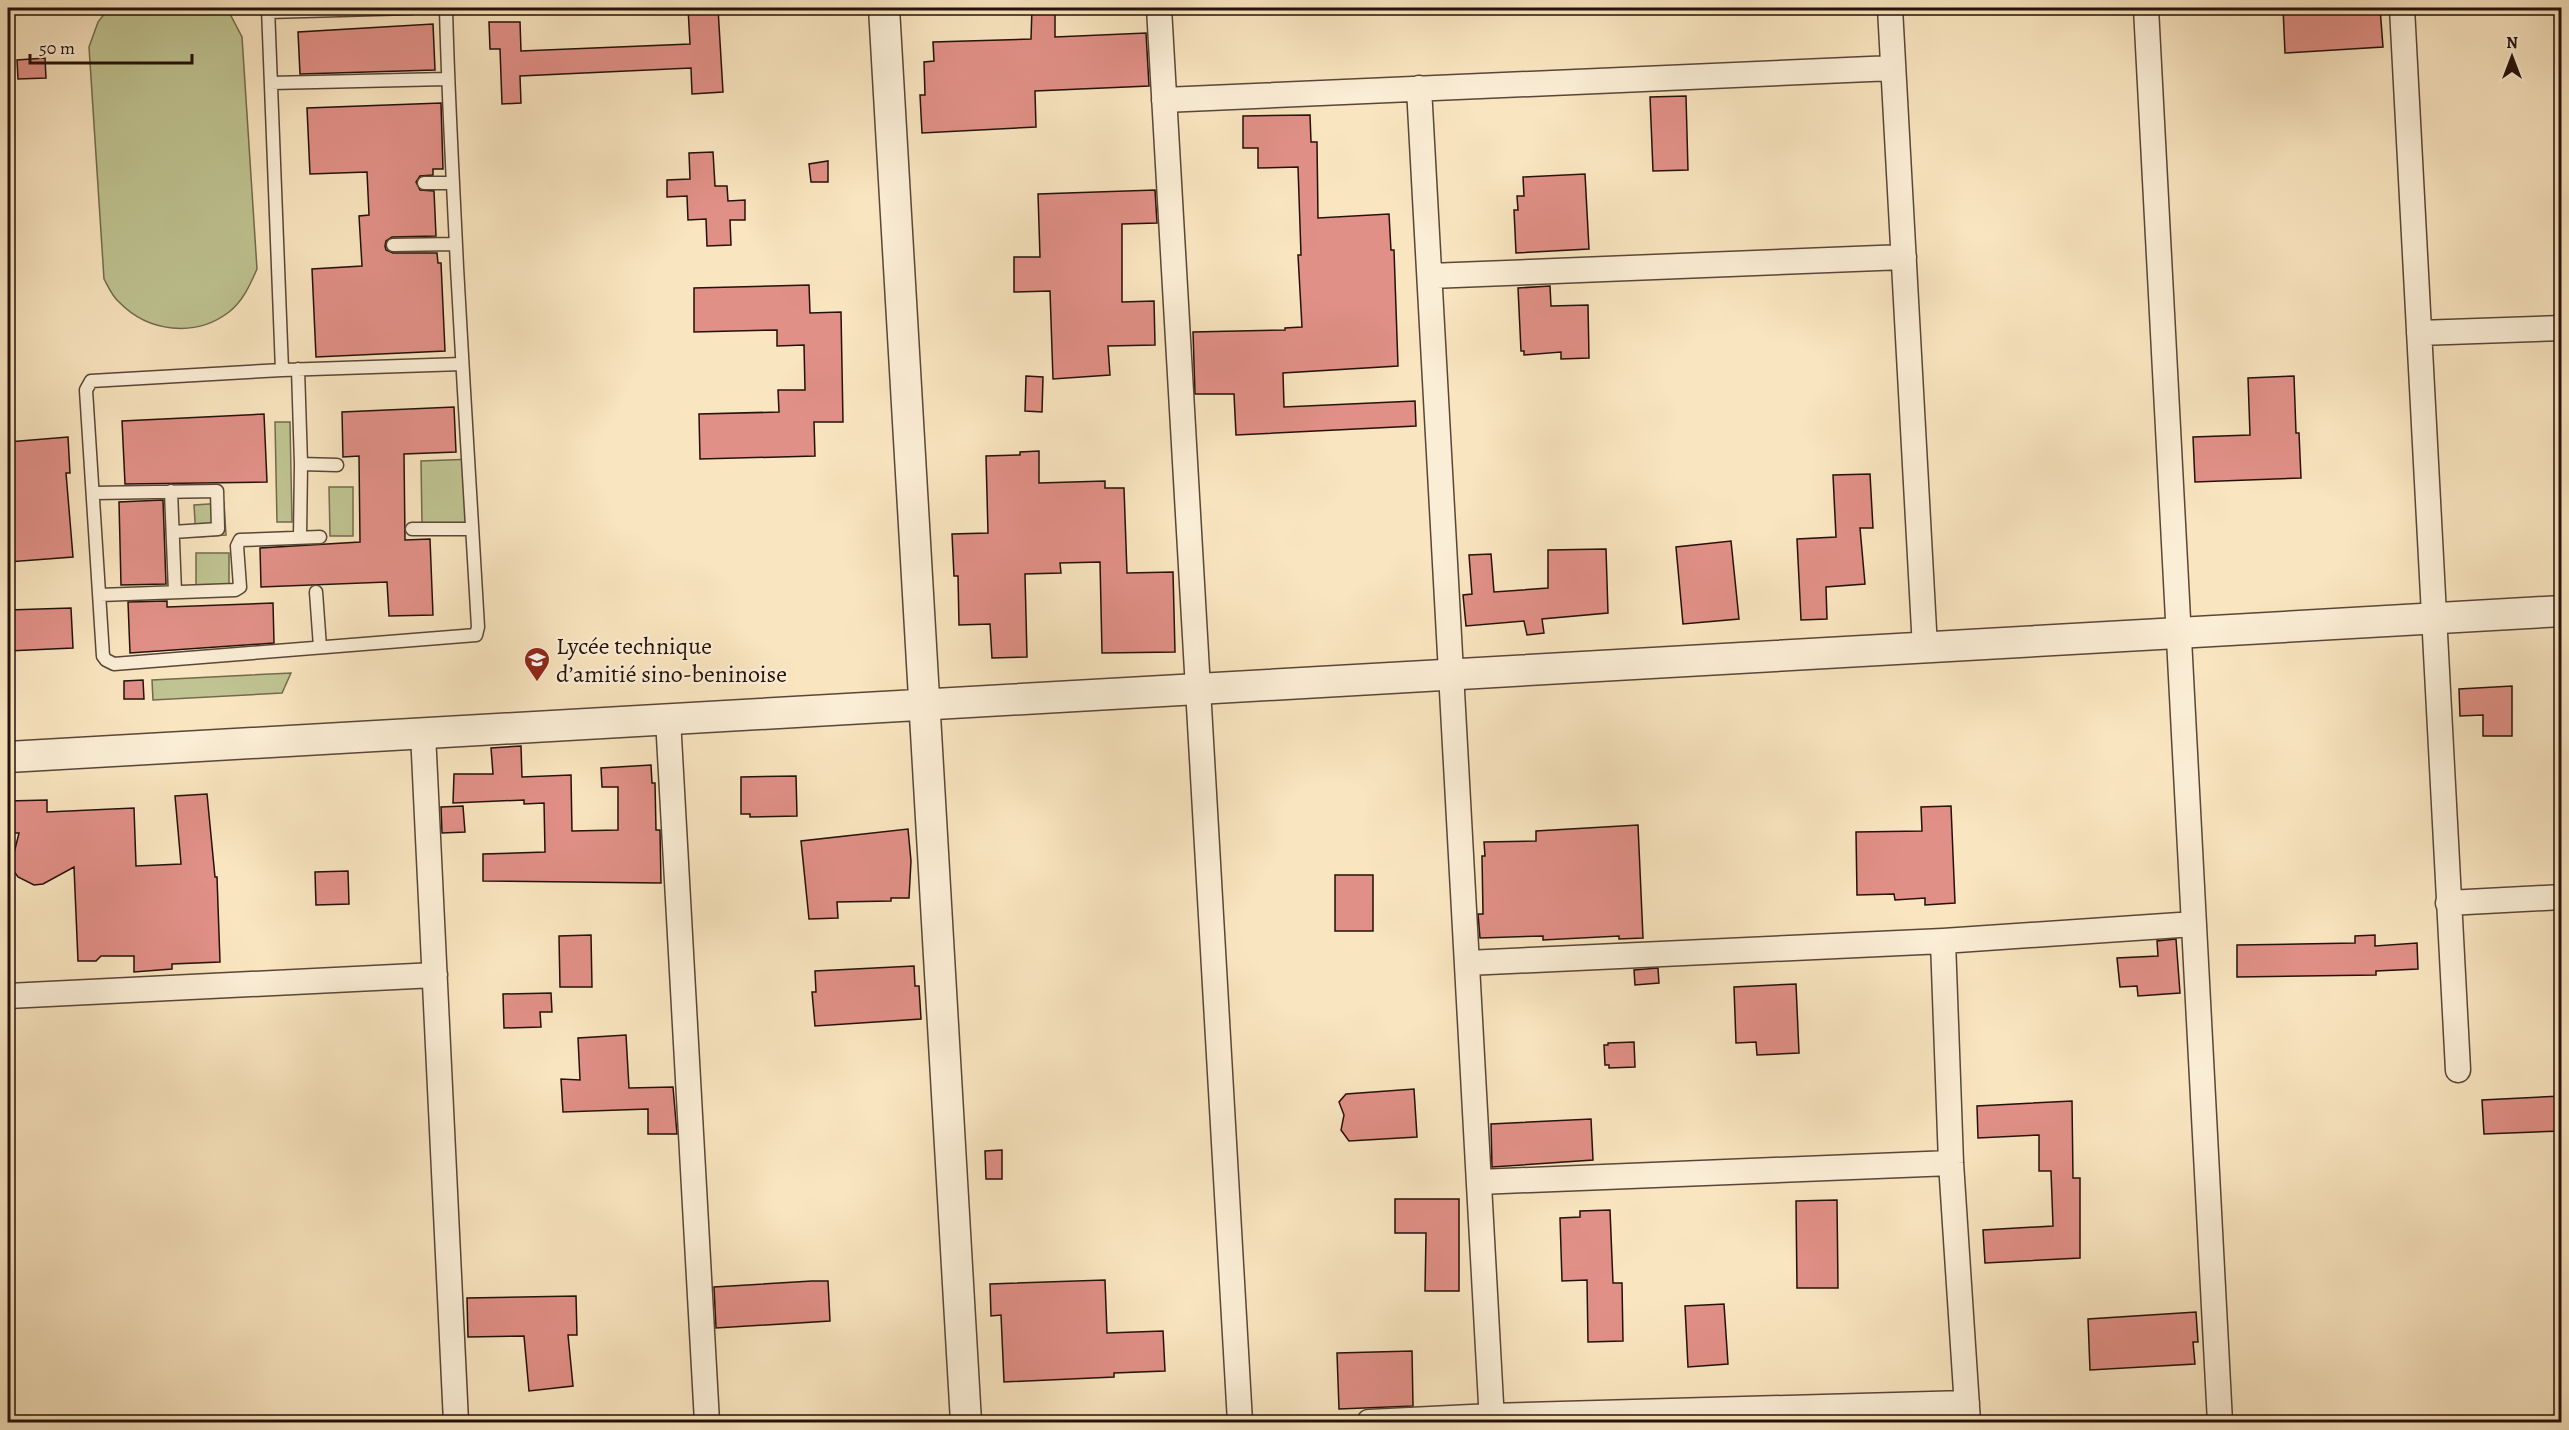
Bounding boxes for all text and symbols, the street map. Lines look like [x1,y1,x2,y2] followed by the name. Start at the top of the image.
[30,27,192,65] scale bar
[2482,27,2542,87] north arrow
[2506,32,2518,54] text: N
[39,36,75,60] text: 50 m
[556,630,787,690] place label: Lycée technique d’amitié sino-beninoise
[522,645,552,683] school or university icon: Lycée technique d’amitié sino-beninoise

